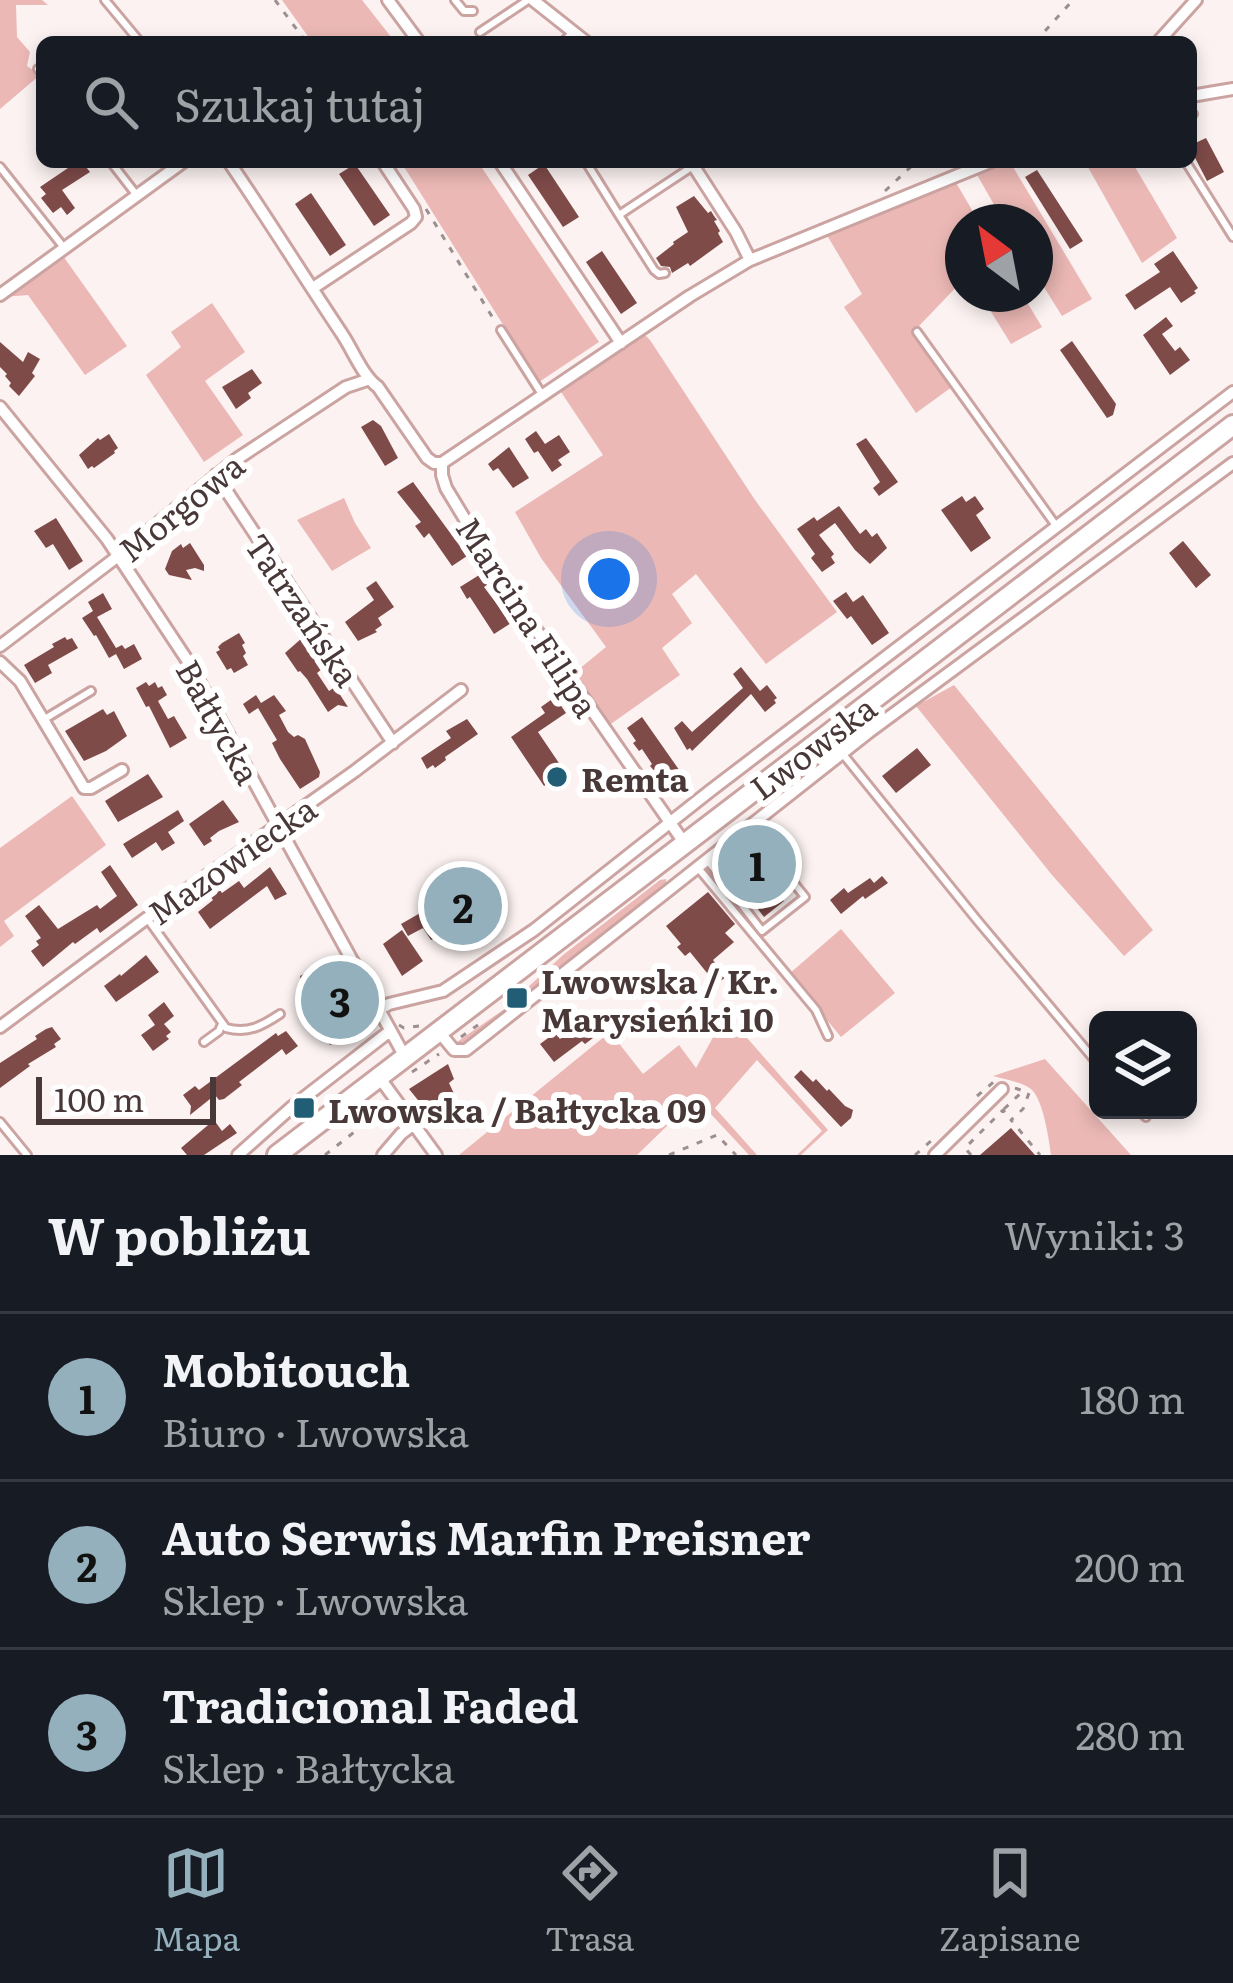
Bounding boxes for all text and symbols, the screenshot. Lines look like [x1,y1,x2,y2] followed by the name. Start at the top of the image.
[36,36,1197,168] search box
[78,69,144,135] icon: search
[174,69,425,136] text: Szukaj tutaj
[945,204,1053,312] north arrow
[106,440,254,572] street label: Morgowa
[446,506,612,726] street label: Marcina Filipa
[235,523,373,695] street label: Tatrzańska
[579,549,639,609] your location
[166,650,274,792] street label: Bałtycka
[738,682,886,810] street label: Lwowska
[581,753,690,802] place label: Remta
[544,764,570,790] marker: Remta
[137,783,325,935] street label: Mazowiecka
[718,819,796,909] pin: 1
[424,861,502,951] pin: 2
[301,955,379,1045] pin: 3
[541,955,779,1042] place label: Lwowska / Kr. Marysieńki 10
[504,985,530,1011] marker: Lwowska / Kr. Marysieńki 10
[1089,1011,1197,1119] map controls
[1089,1011,1197,1119] button: layers
[36,1071,216,1124] scale bar
[54,1073,144,1122] text: 100 m
[328,1084,706,1133] place label: Lwowska / Bałtycka 09
[291,1095,317,1121] marker: Lwowska / Bałtycka 09
[48,1195,311,1271] text: W pobliżu
[1004,1204,1185,1262] text: Wyniki: 3
[162,1334,410,1401] text: Mobitouch
[79,1368,95,1426] text: 1
[1079,1368,1185,1426] text: 180 m
[162,1401,469,1459] text: Biuro · Lwowska
[162,1502,810,1569] text: Auto Serwis Marfin Preisner
[77,1536,97,1594] text: 2
[1075,1536,1185,1594] text: 200 m
[162,1569,468,1627] text: Sklep · Lwowska
[162,1670,579,1737] text: Tradicional Faded
[76,1704,98,1762] text: 3
[1076,1704,1185,1762] text: 280 m
[162,1737,455,1795] text: Sklep · Bałtycka
[152,1840,240,1961] tab: Mapa
[545,1840,634,1961] tab: Trasa
[939,1840,1081,1961] tab: Zapisane

